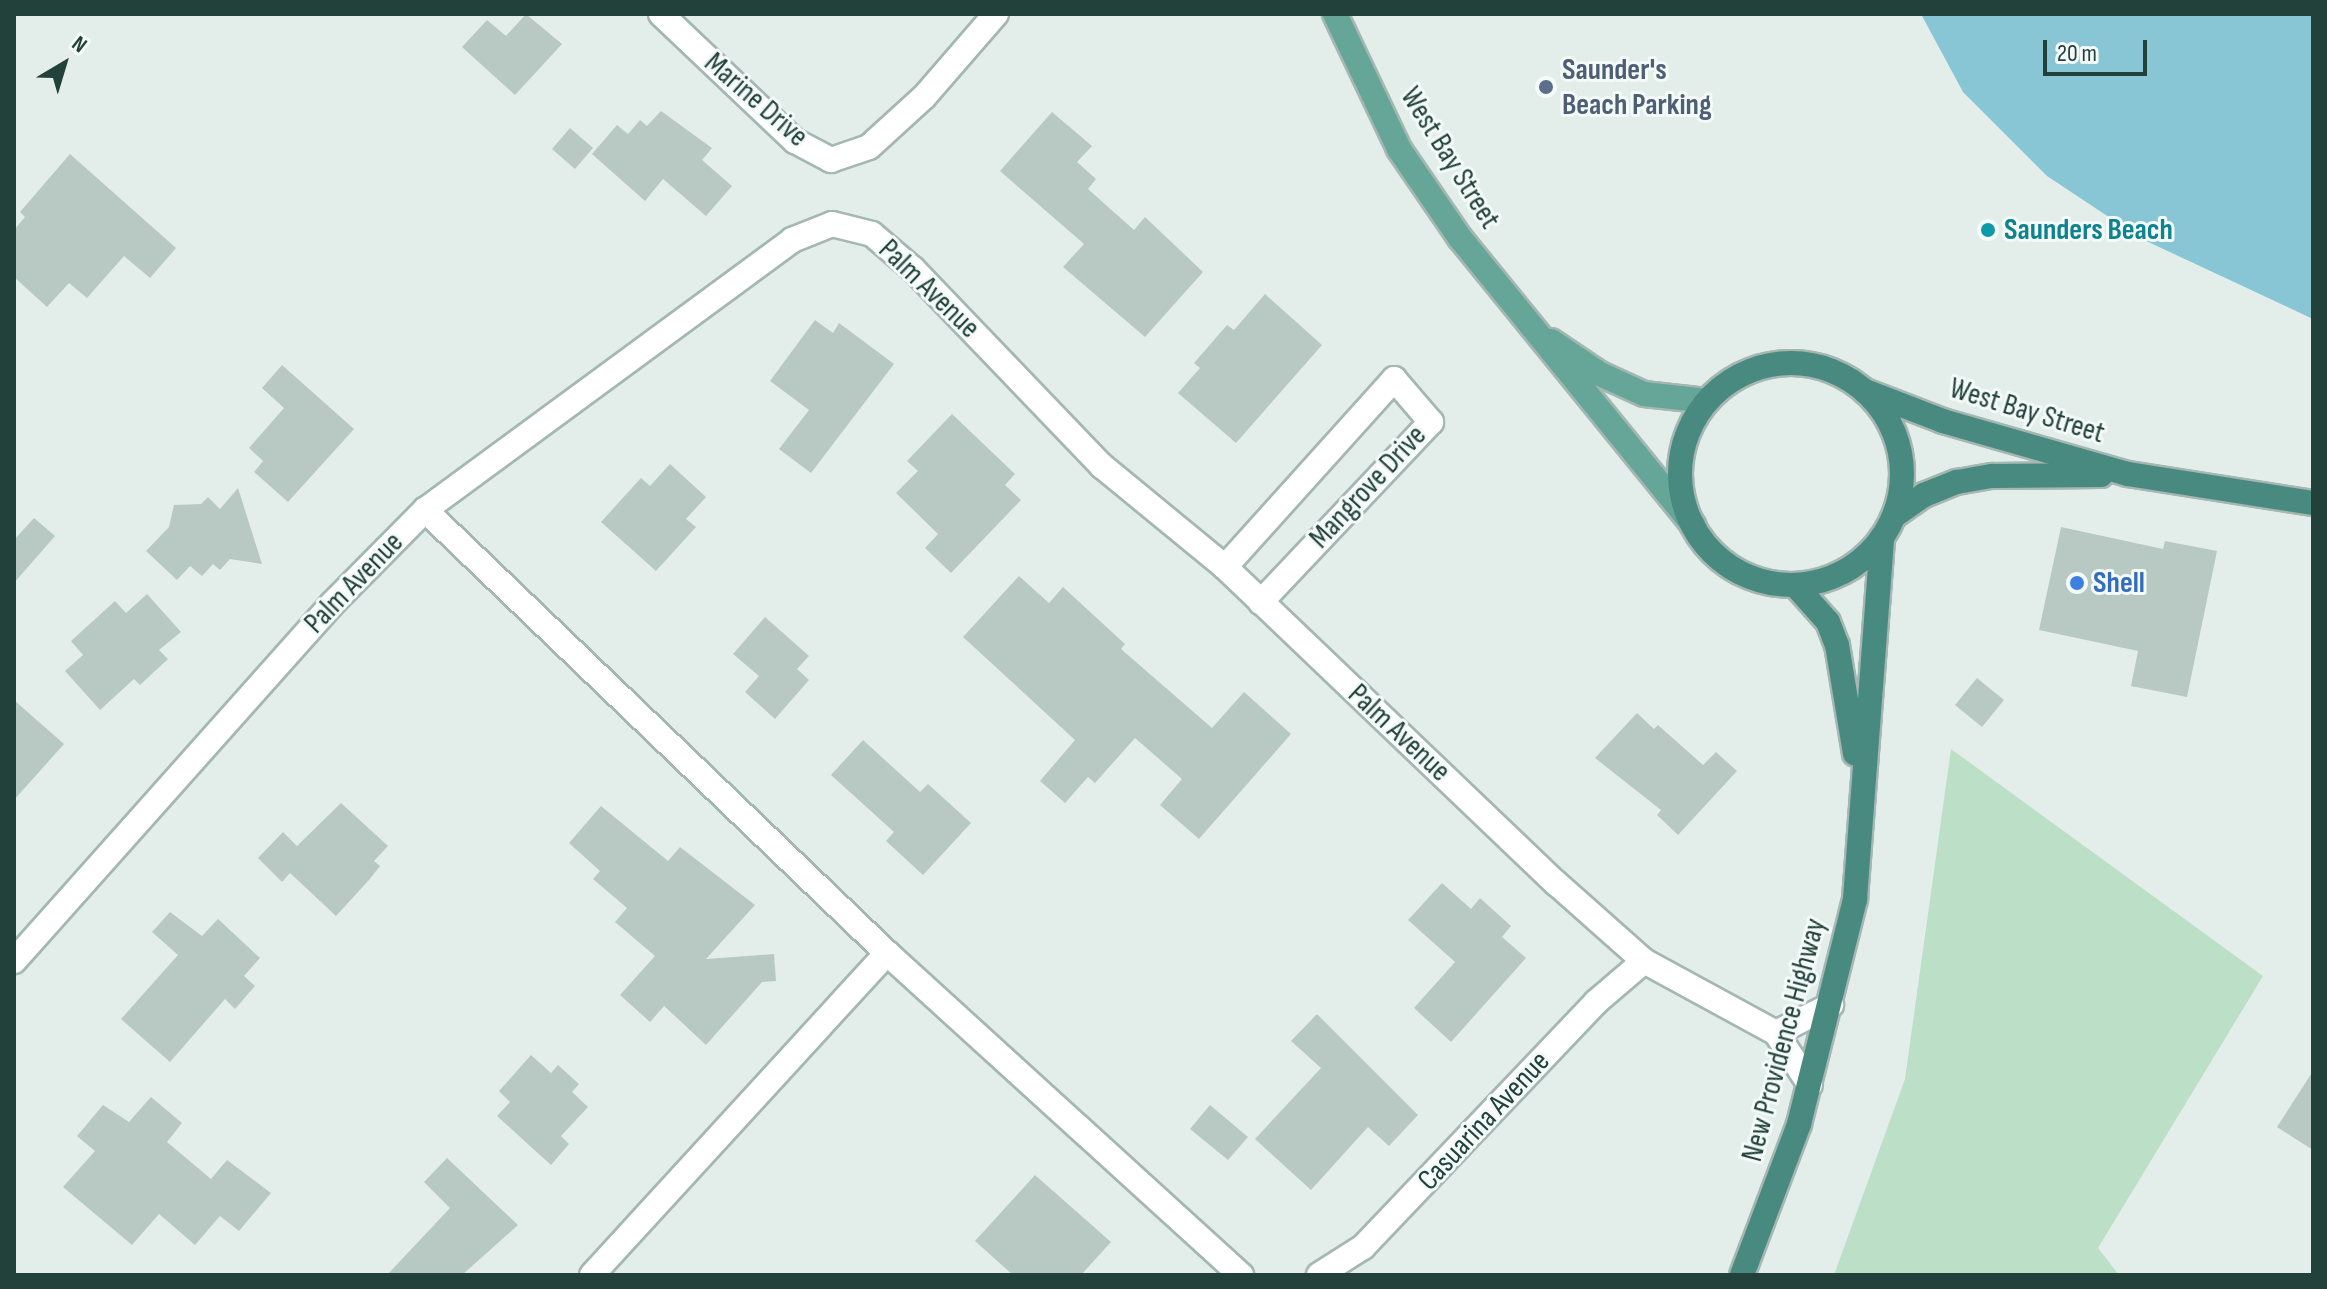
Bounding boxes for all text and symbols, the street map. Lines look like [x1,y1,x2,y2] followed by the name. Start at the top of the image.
[24,24,104,104] north arrow
[2047,24,2151,74] scale bar
[66,30,92,59] text: N
[2057,39,2097,68] text: 20 m
[697,45,815,155] street label: Marine Drive
[1562,52,1712,122] place label: Saunder's Beach Parking
[1537,78,1555,96] marker: Saunder's Beach Parking
[1392,81,1508,235] street label: West Bay Street
[2004,212,2173,248] place label: Saunders Beach
[1979,221,1997,239] marker: Saunders Beach
[871,232,987,346] street label: Palm Avenue
[1945,370,2109,452] street label: West Bay Street
[1302,418,1434,556] street label: Mangrove Drive
[297,525,411,641] street label: Palm Avenue
[2093,565,2145,601] place label: Shell
[2068,574,2086,592] marker: Shell
[1340,677,1458,789] street label: Palm Avenue
[1734,915,1834,1165] street label: New Providence Highway
[1410,1044,1558,1198] street label: Casuarina Avenue

